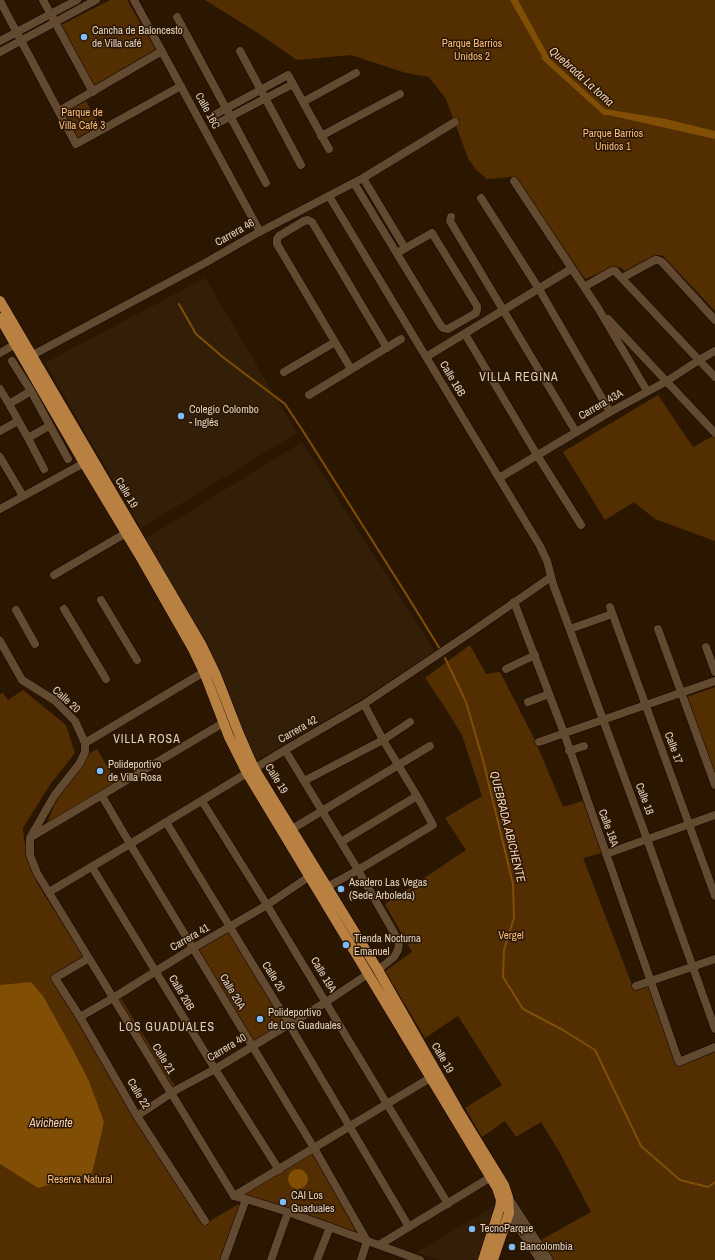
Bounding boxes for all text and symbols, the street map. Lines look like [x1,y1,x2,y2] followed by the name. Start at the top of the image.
[92,24,183,50] place label: Cancha de Baloncesto de Villa café
[79,32,89,42] marker: Cancha de Baloncesto de Villa café
[442,37,502,63] park label: Parque Barrios Unidos 2
[546,44,616,110] water label: Quebrada La toma
[192,90,222,132] street label: Calle 16C
[59,106,105,132] park label: Parque de Villa Café 3
[583,127,643,153] park label: Parque Barrios Unidos 1
[213,217,257,249] street label: Carrera 46
[436,359,468,399] street label: Calle 16B
[479,371,559,385] district label: VILLA REGINA
[576,387,626,423] street label: Carrera 43A
[189,403,259,429] place label: Colegio Colombo - Inglés
[176,411,186,421] marker: Colegio Colombo - Inglés
[112,475,140,511] street label: Calle 19
[49,684,83,716] street label: Calle 20
[276,714,320,746] street label: Carrera 42
[661,730,685,766] street label: Calle 17
[113,733,181,747] district label: VILLA ROSA
[108,758,161,784] place label: Polideportivo de Villa Rosa
[262,761,290,797] street label: Calle 19
[95,766,105,776] marker: Polideportivo de Villa Rosa
[486,770,528,884] water label: QUEBRADA ABICHENTE
[632,781,656,817] street label: Calle 18
[595,807,621,849] street label: Calle 18A
[349,876,427,902] place label: Asadero Las Vegas (Sede Arboleda)
[336,884,346,894] marker: Asadero Las Vegas (Sede Arboleda)
[168,922,212,954] street label: Carrera 41
[498,929,524,943] park label: Vergel
[354,932,421,958] place label: Tienda Nocturna Emanuel
[341,940,351,950] marker: Tienda Nocturna Emanuel
[307,955,339,995] street label: Calle 19A
[259,959,287,995] street label: Calle 20
[216,972,248,1012] street label: Calle 20A
[165,973,197,1013] street label: Calle 20B
[268,1006,341,1032] place label: Polideportivo de Los Guaduales
[255,1014,265,1024] marker: Polideportivo de Los Guaduales
[119,1021,215,1035] district label: LOS GUADUALES
[205,1031,249,1065] street label: Carrera 40
[428,1040,456,1076] street label: Calle 19
[149,1041,177,1077] street label: Calle 21
[124,1076,152,1112] street label: Calle 22
[29,1117,73,1131] water label: Avichente
[47,1173,113,1187] park label: Reserva Natural
[291,1189,335,1215] place label: CAI Los Guaduales
[278,1197,288,1207] marker: CAI Los Guaduales
[480,1222,533,1236] place label: TecnoParque
[467,1224,477,1234] marker: TecnoParque
[520,1240,573,1254] place label: Bancolombia
[507,1242,517,1252] marker: Bancolombia

